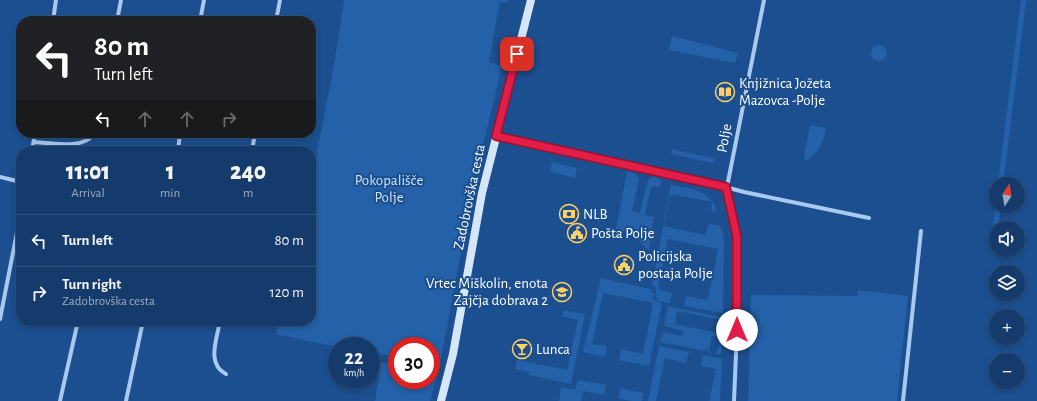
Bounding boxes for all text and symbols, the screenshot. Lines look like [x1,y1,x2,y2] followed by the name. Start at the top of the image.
[28,32,80,84] icon: left
[94,33,149,61] text: 80 m
[500,37,534,71] pin
[506,43,528,65] icon: arrive
[94,66,153,84] text: Turn left
[739,76,831,108] place label: Knjižnica Jožeta Mazovca -Polje
[714,81,736,103] library icon: Knjižnica Jožeta Mazovca -Polje
[92,108,114,130] icon: left
[134,108,156,130] icon: ahead
[176,108,198,130] icon: ahead
[218,108,240,130] icon: right
[714,122,735,154] street label: Polje
[451,143,488,251] street label: Zadobrovška cesta
[66,160,110,184] text: 11:01
[166,160,174,184] text: 1
[230,160,266,184] text: 240
[355,173,423,205] park label: Pokopališče Polje
[989,177,1025,213] north arrow
[989,177,1025,389] map controls
[71,187,105,200] text: Arrival
[160,187,180,200] text: min
[243,187,253,200] text: m
[558,203,580,225] bank icon: NLB
[583,207,608,222] place label: NLB
[989,221,1025,257] button: sound
[566,222,588,244] public building icon: Pošta Polje
[591,226,654,241] place label: Pošta Polje
[28,230,50,252] icon: left
[62,233,113,248] text: Turn left
[274,233,304,248] text: 80 m
[638,249,713,281] place label: Policijska postaja Polje
[613,254,635,276] public building icon: Policijska postaja Polje
[989,265,1025,301] button: layers
[426,276,548,308] place label: Vrtec Miškolin, enota Zajčja dobrava 2
[62,277,121,292] text: Turn right
[551,281,573,303] school or university icon: Vrtec Miškolin, enota Zajčja dobrava 2
[28,282,50,304] icon: right
[270,285,304,300] text: 120 m
[62,295,155,308] text: Zadobrovška cesta
[716,309,758,351] position arrow
[989,309,1025,345] button: +
[388,337,440,389] speed limit sign: 30
[511,338,533,360] bar icon: Lunca
[536,342,570,357] place label: Lunca
[345,348,363,368] text: 22
[989,353,1025,389] button: −
[344,368,364,378] text: km/h

